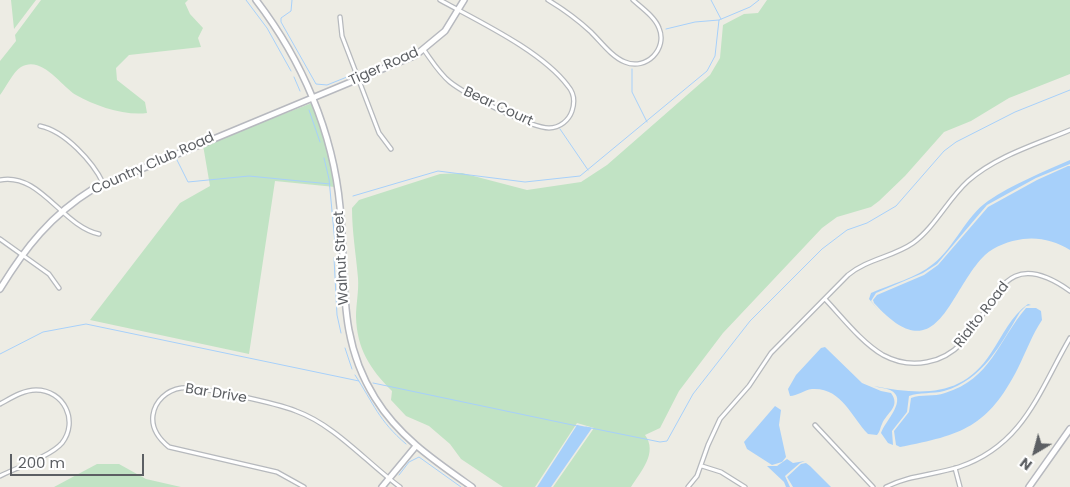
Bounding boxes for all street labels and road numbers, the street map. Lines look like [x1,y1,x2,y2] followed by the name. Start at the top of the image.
[347,44,421,90] street label: Tiger Road
[461,84,535,130] street label: Bear Court
[89,129,217,199] street label: Country Club Road
[331,210,353,306] street label: Walnut Street
[951,279,1013,351] street label: Rialto Road
[184,381,248,407] street label: Bar Drive

